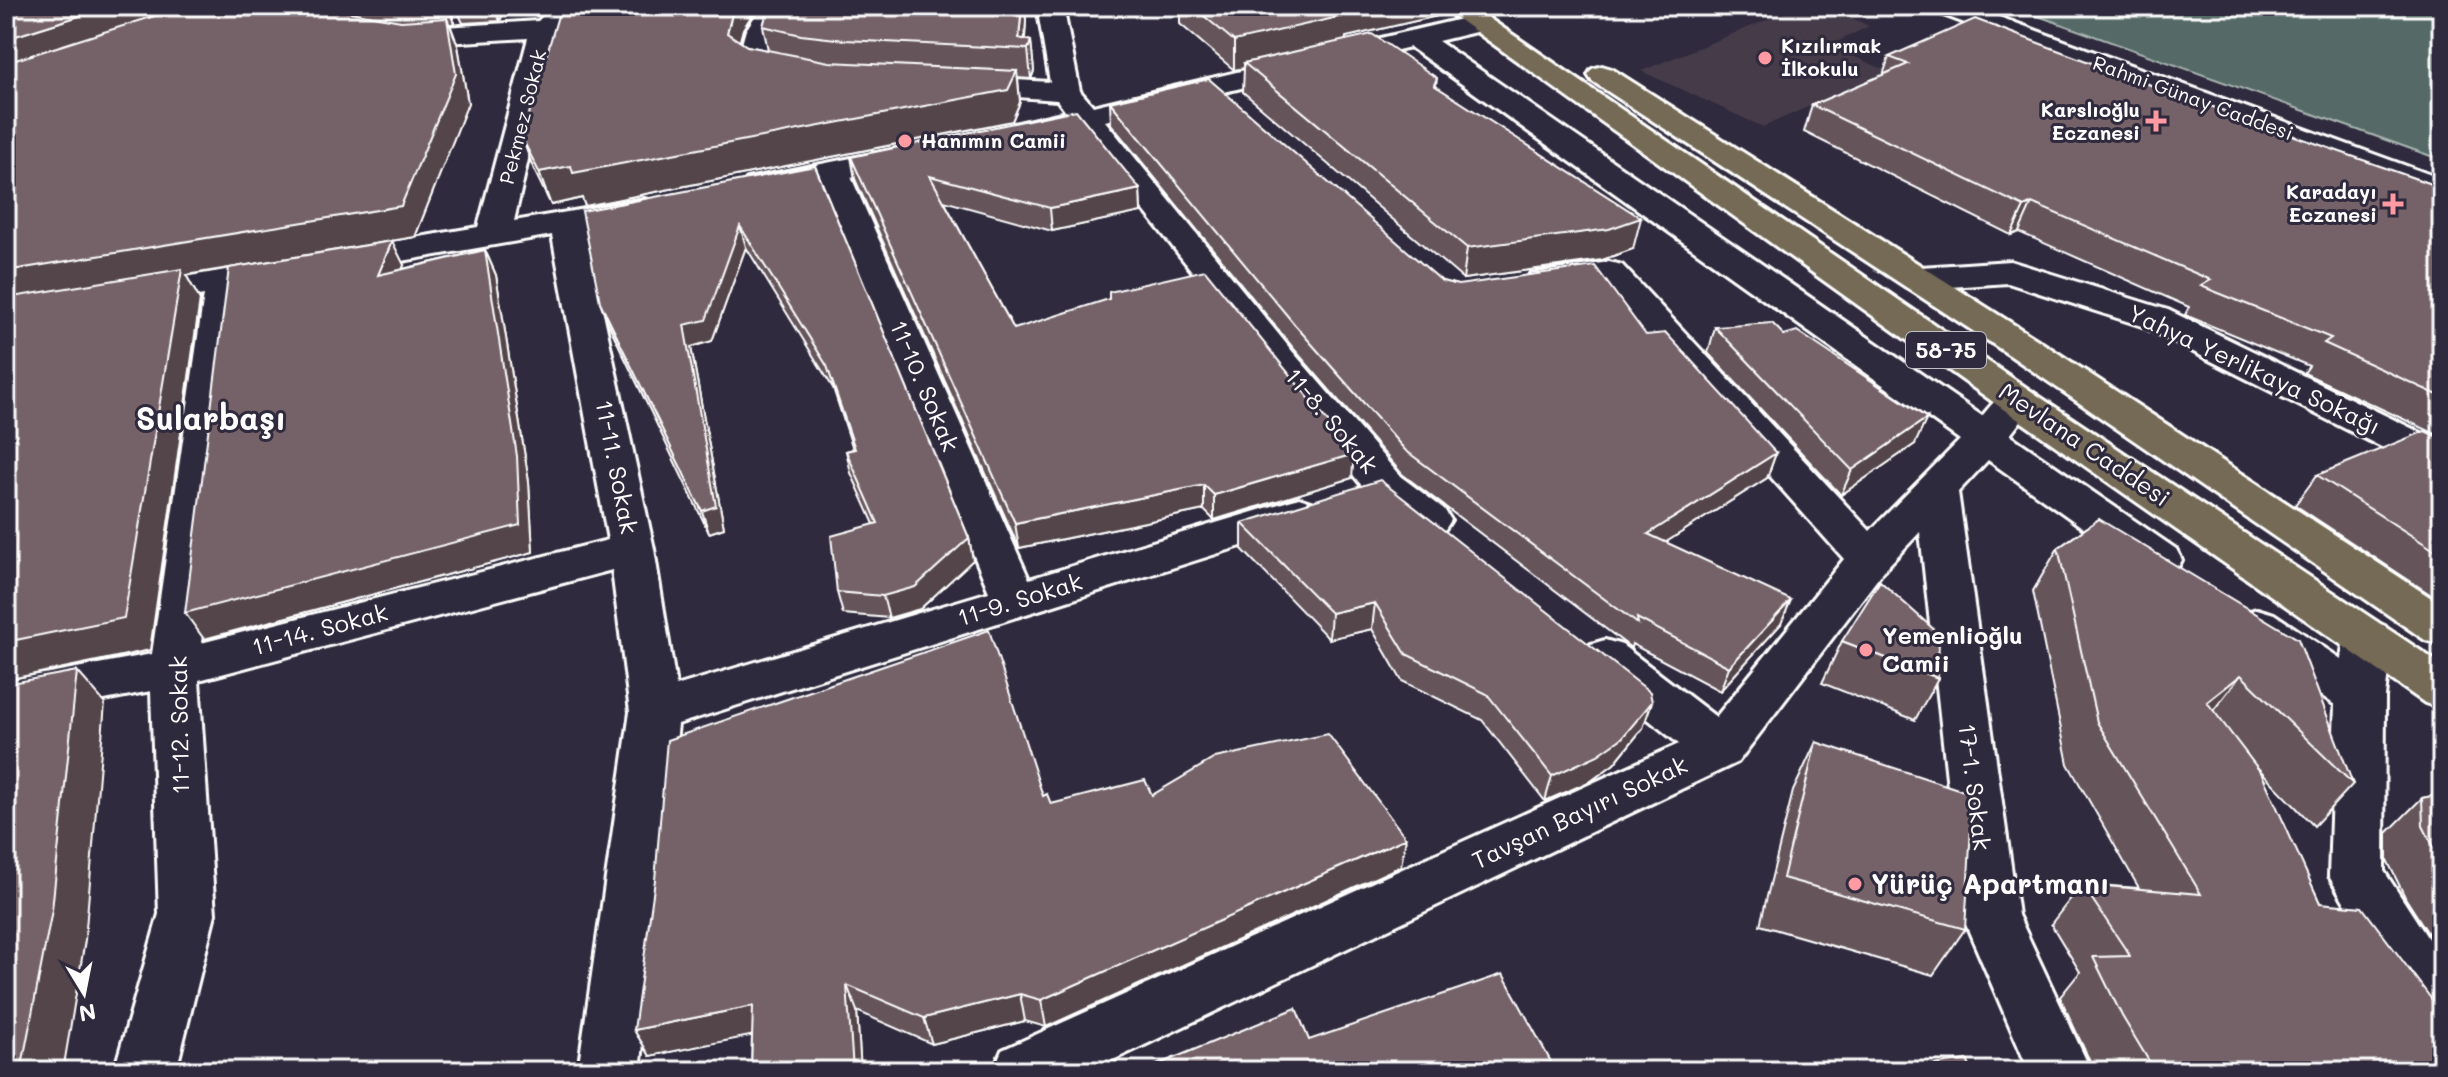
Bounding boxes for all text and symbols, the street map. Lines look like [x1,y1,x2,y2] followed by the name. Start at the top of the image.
[1781,32,1881,81] place label: Kızılırmak İlkokulu
[493,47,551,187] street label: Pekmez Sokak
[1756,49,1774,67] marker: Kızılırmak İlkokulu
[2090,49,2297,145] street label: Rahmi Günay Caddesi
[2041,96,2140,145] place label: Karslıoğlu Eczanesi
[2147,112,2165,130] marker: Karslıoğlu Eczanesi
[921,127,1066,153] place label: Hanımın Camii
[896,132,914,150] marker: Hanımın Camii
[2286,178,2377,227] place label: Karadayı Eczanesi
[2384,195,2402,213] marker: Karadayı Eczanesi
[2123,296,2386,441] street label: Yahya Yerlikaya Sokağı
[884,315,967,456] street label: 11-10. Sokak
[1906,332,1986,368] road number: 58-75
[1279,361,1386,479] street label: 11-8. Sokak
[1993,375,2176,513] street label: Mevlana Caddesi
[136,396,286,439] district label: Sularbaşı
[589,397,646,536] street label: 11-11. Sokak
[953,565,1086,632] street label: 11-9. Sokak
[248,596,391,662] street label: 11-14. Sokak
[1882,619,2023,678] place label: Yemenlioğlu Camii
[1857,641,1875,659] marker: Yemenlioğlu Camii
[162,655,195,795] street label: 11-12. Sokak
[1952,721,1999,852] street label: 17-1. Sokak
[1467,748,1692,875] street label: Tavşan Bayırı Sokak
[1871,865,2110,901] place label: Yürüç Apartmanı
[1846,875,1864,893] marker: Yürüç Apartmanı
[44,953,124,1033] north arrow
[77,997,98,1029] text: N

